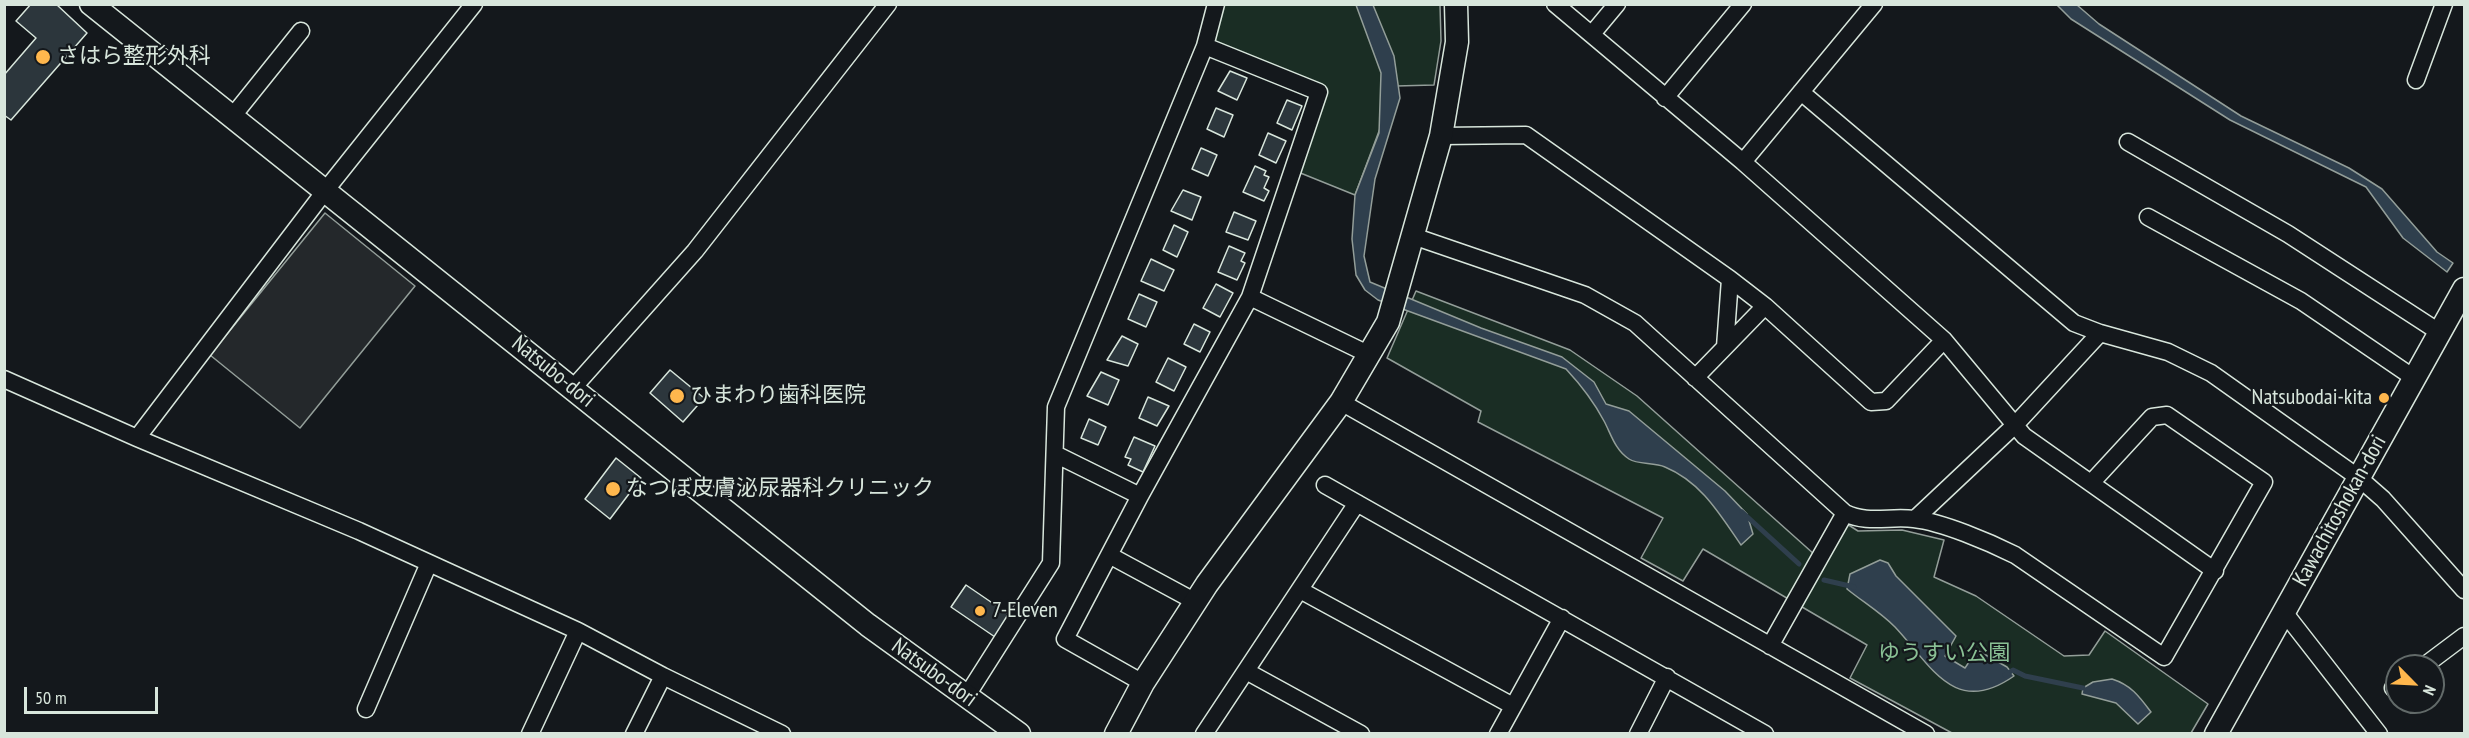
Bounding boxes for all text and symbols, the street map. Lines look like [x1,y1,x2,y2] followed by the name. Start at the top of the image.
[57,44,211,70] place label: さはら整形外科
[34,48,52,66] marker: さはら整形外科
[506,331,600,413] street label: Natsubo-dori
[690,383,866,409] place label: ひまわり歯科医院
[2252,385,2372,411] place label: Natsubodai-kita
[668,387,686,405] marker: ひまわり歯科医院
[2377,391,2391,405] marker: Natsubodai-kita
[2288,431,2392,591] street label: Kawachitoshokan-dori
[626,476,934,502] place label: なつぼ皮膚泌尿器科クリニック
[604,480,622,498] marker: なつぼ皮膚泌尿器科クリニック
[992,598,1058,624] place label: 7-Eleven
[973,604,987,618] marker: 7-Eleven
[886,633,982,713] street label: Natsubo-dori
[1878,641,2010,667] park label: ゆうすい公園
[2385,654,2445,714] north arrow
[27,675,160,713] scale bar
[2419,682,2441,699] text: N
[35,686,67,709] text: 50 m

